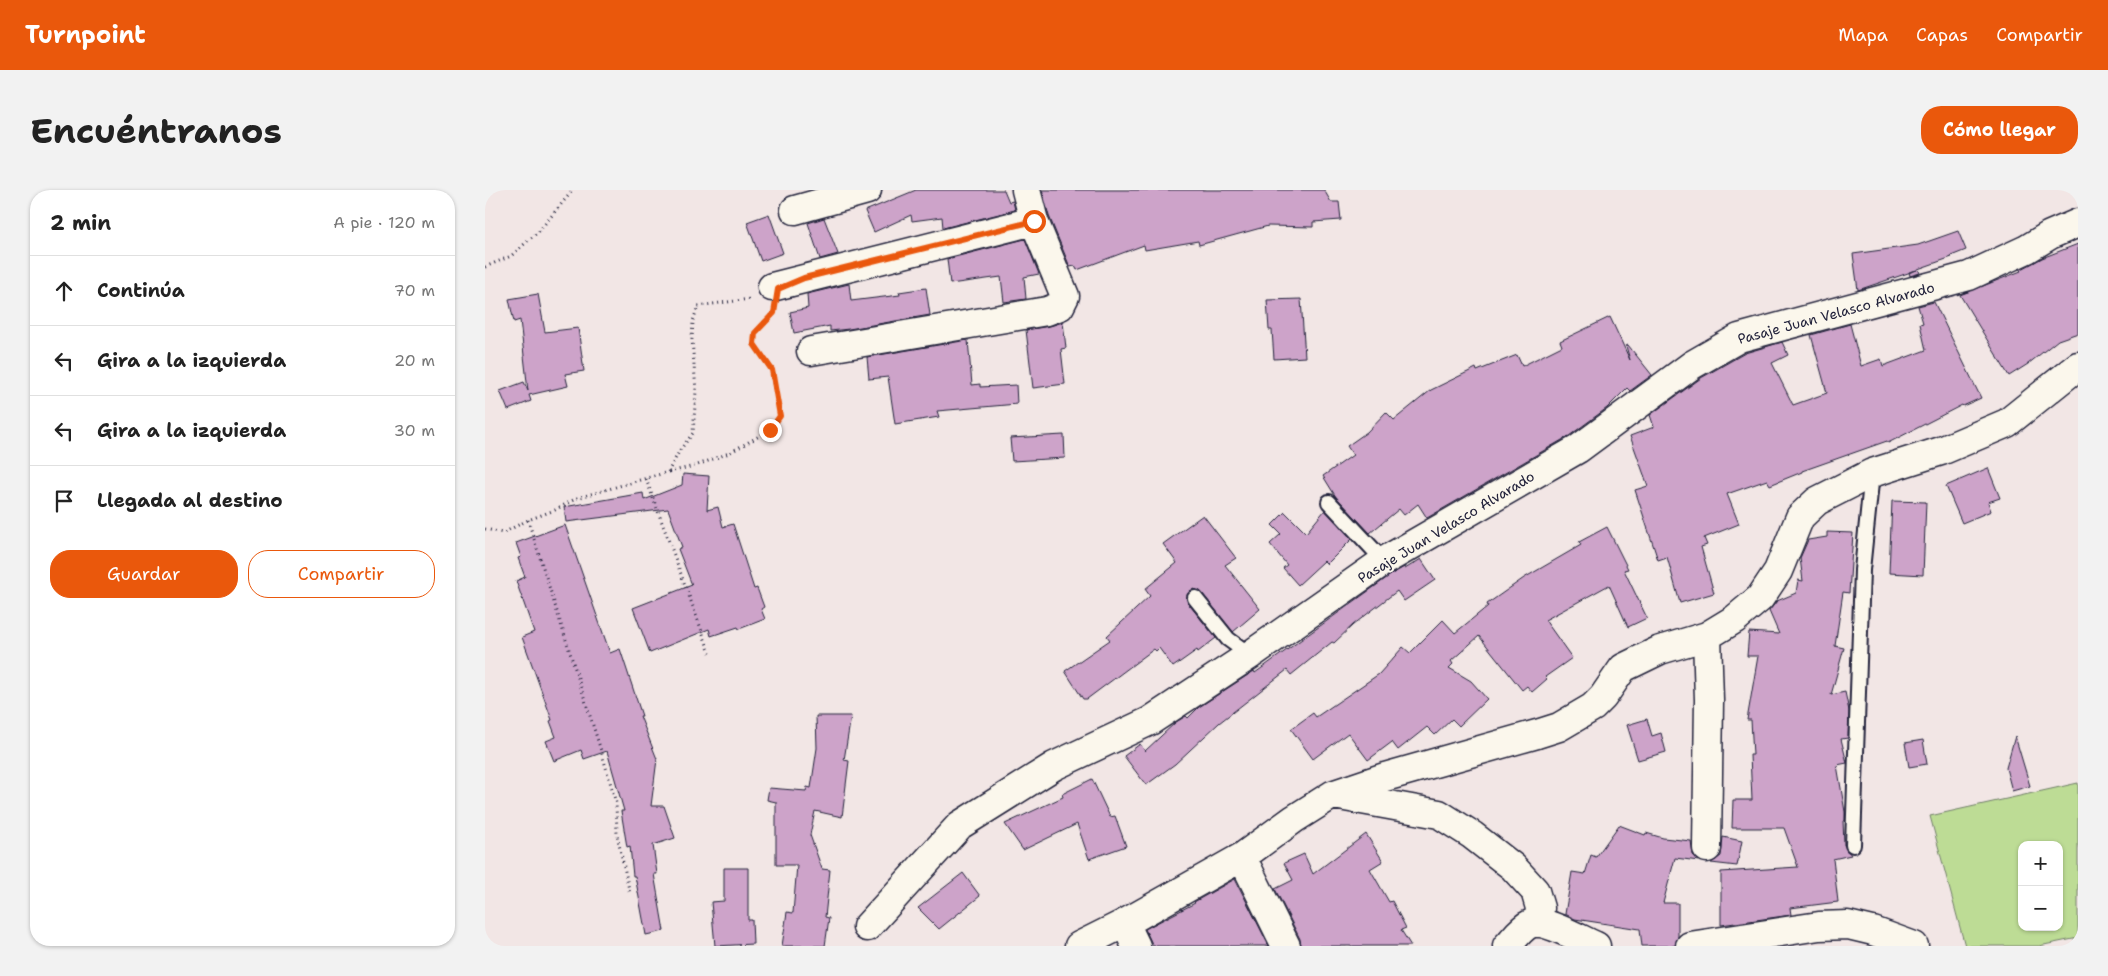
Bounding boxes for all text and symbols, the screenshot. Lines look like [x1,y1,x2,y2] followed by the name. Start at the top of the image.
[25,19,146,51] text: Turnpoint
[1838,23,1888,47] text: Mapa
[1916,23,1968,47] text: Capas
[1996,23,2083,47] text: Compartir
[1921,106,2078,154] button: Cómo llegar
[30,107,282,154] text: Encuéntranos
[50,209,111,237] text: 2 min
[1023,210,1046,233] route start
[333,212,435,233] text: A pie · 120 m
[50,277,78,305] icon: ahead
[97,278,185,303] text: Continúa
[1736,278,1936,348] street label: Pasaje Juan Velasco Alvarado
[394,280,435,301] text: 70 m
[50,347,78,375] icon: left
[97,348,286,373] text: Gira a la izquierda
[394,350,435,371] text: 20 m
[50,417,78,445] icon: left
[97,418,286,443] text: Gira a la izquierda
[759,419,782,442] route end
[394,420,435,441] text: 30 m
[1354,467,1538,587] street label: Pasaje Juan Velasco Alvarado
[50,487,78,515] icon: arrive
[97,488,283,513] text: Llegada al destino
[50,550,238,598] button: Guardar
[248,550,435,598] button: Compartir
[2018,841,2063,931] map controls
[2018,841,2063,886] button: +
[2018,886,2063,931] button: −

